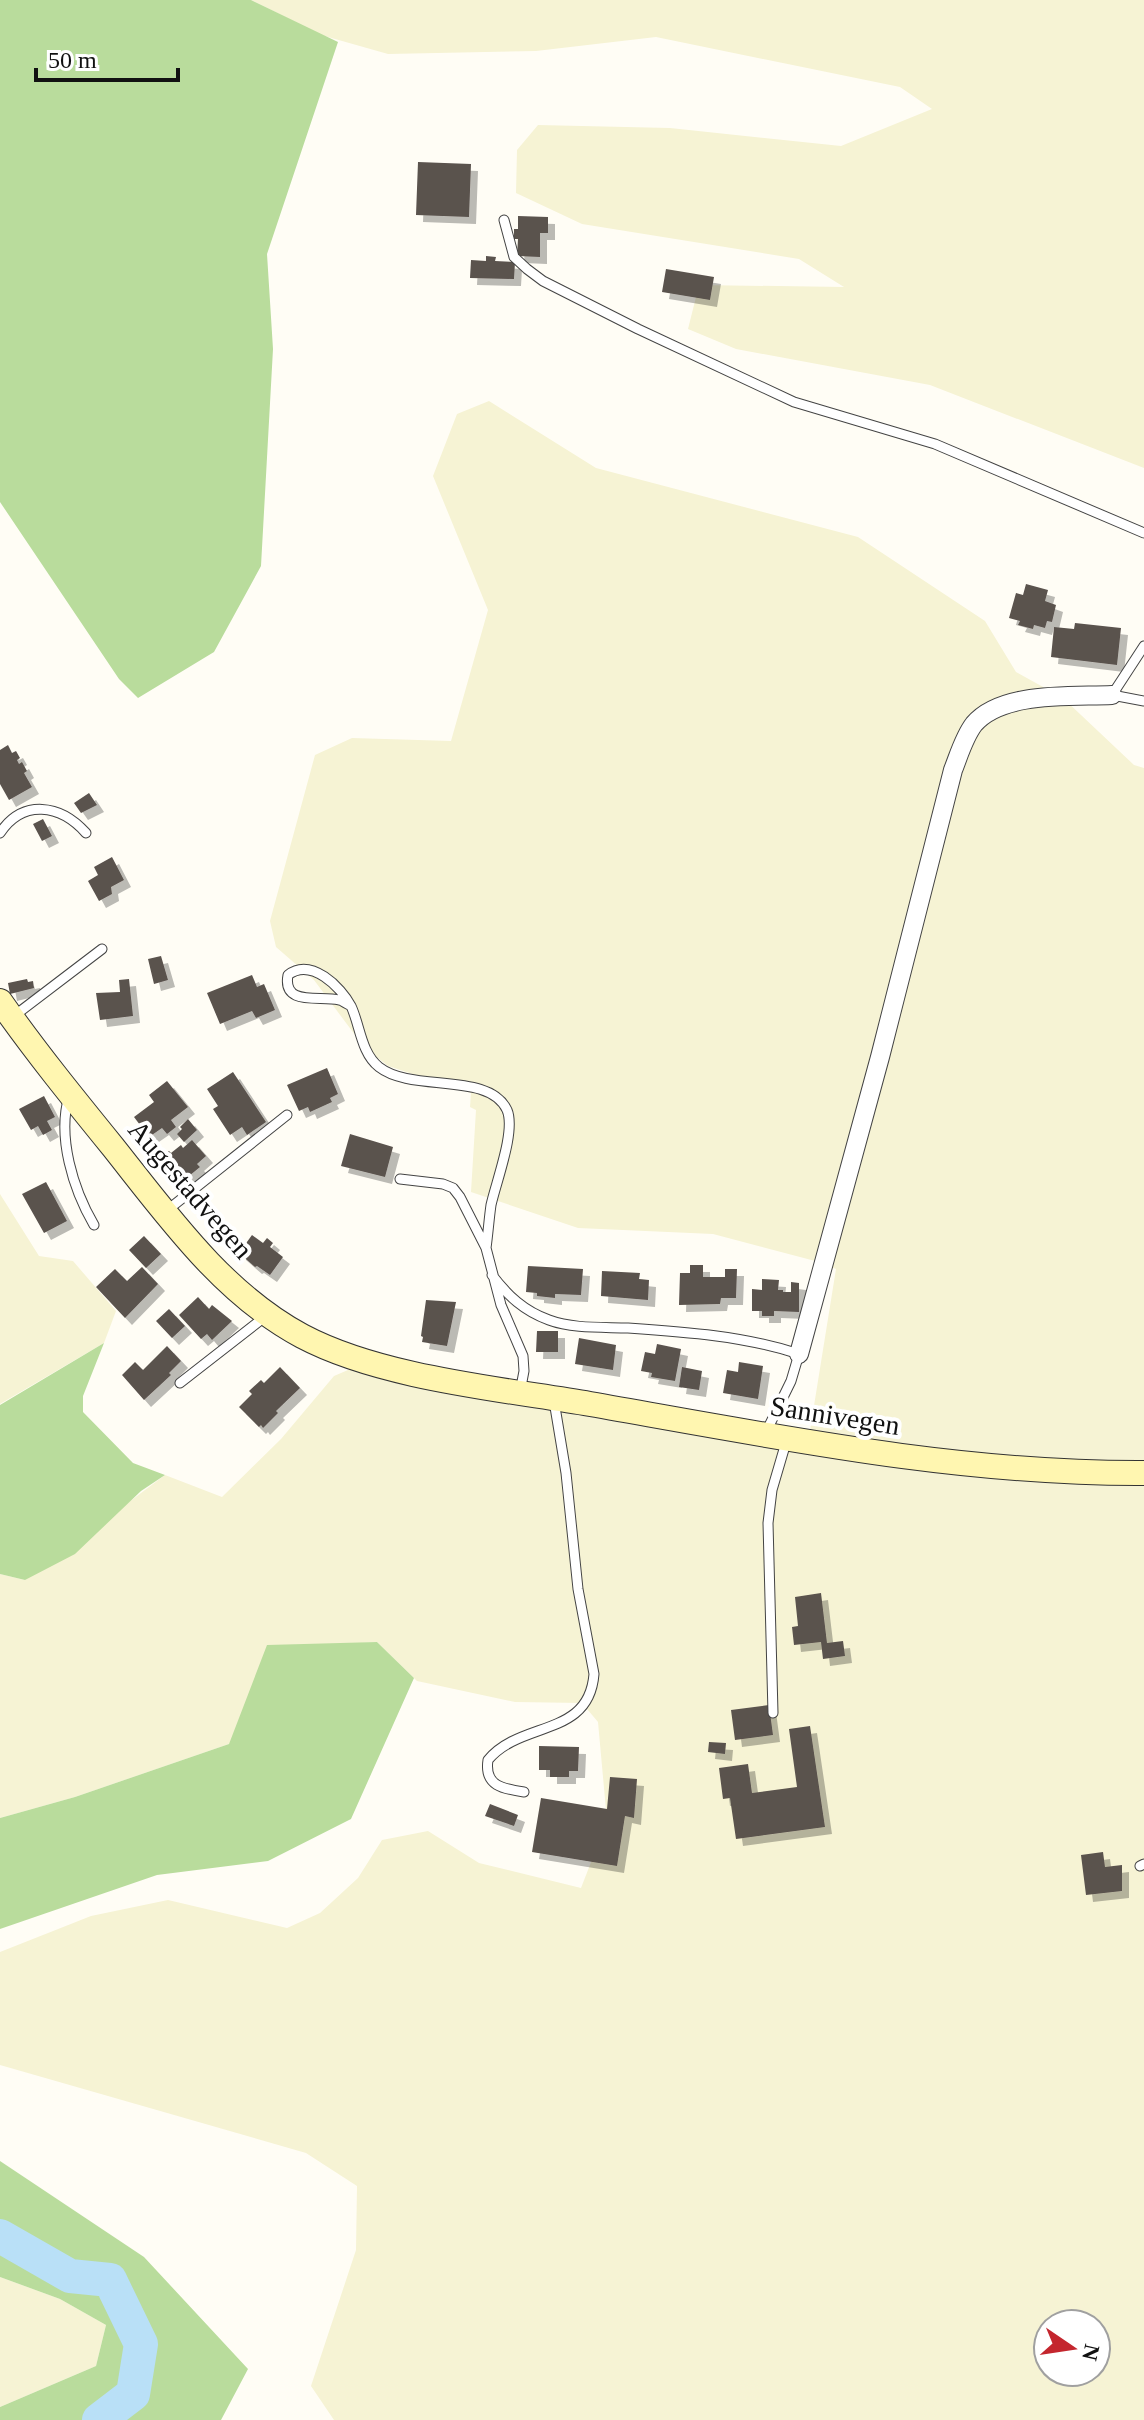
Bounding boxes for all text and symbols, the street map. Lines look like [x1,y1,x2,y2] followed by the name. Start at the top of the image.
[36,32,178,82] scale bar
[48,47,97,73] text: 50 m
[122,1114,259,1265] street label: Augestadvegen
[768,1390,902,1441] street label: Sannivegen
[1032,2308,1112,2388] north arrow
[1077,2342,1105,2363] text: N

